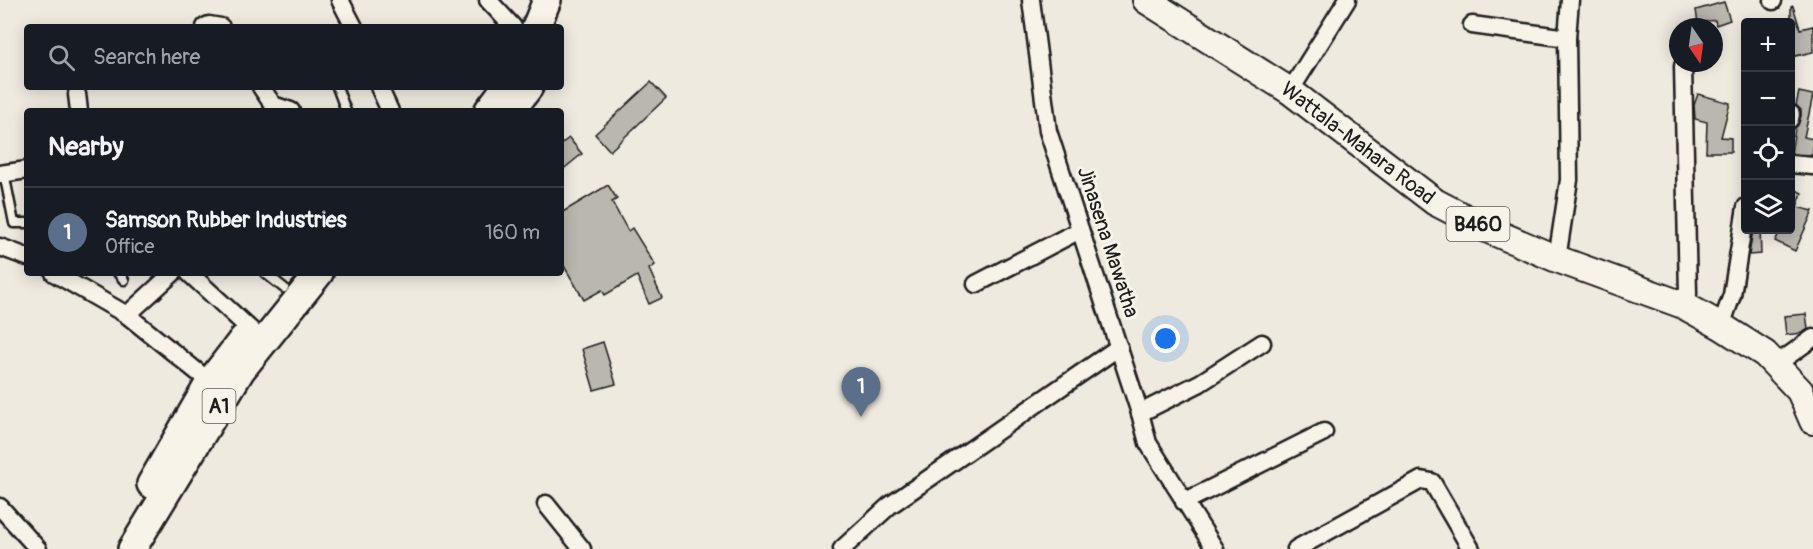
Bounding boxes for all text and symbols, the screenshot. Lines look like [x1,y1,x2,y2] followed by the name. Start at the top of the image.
[1669,18,1723,72] north arrow
[1741,18,1795,234] map controls
[1741,18,1795,72] button: +
[24,24,564,90] search box
[45,41,78,74] icon: search
[93,43,200,71] text: Search here
[1741,72,1795,126] button: −
[1275,75,1441,211] street label: Wattala-Mahara Road
[1741,126,1795,180] button: locate
[48,131,124,163] text: Nearby
[1071,163,1145,321] street label: Jinasena Mawatha
[1741,180,1795,234] button: layers
[105,206,346,234] text: Samson Rubber Industries
[1446,207,1510,241] road number: B460
[64,220,71,245] text: 1
[485,220,540,245] text: 160 m
[105,234,154,259] text: Office
[1151,324,1180,353] your location
[842,368,880,417] pin: 1
[202,389,236,423] road number: A1

